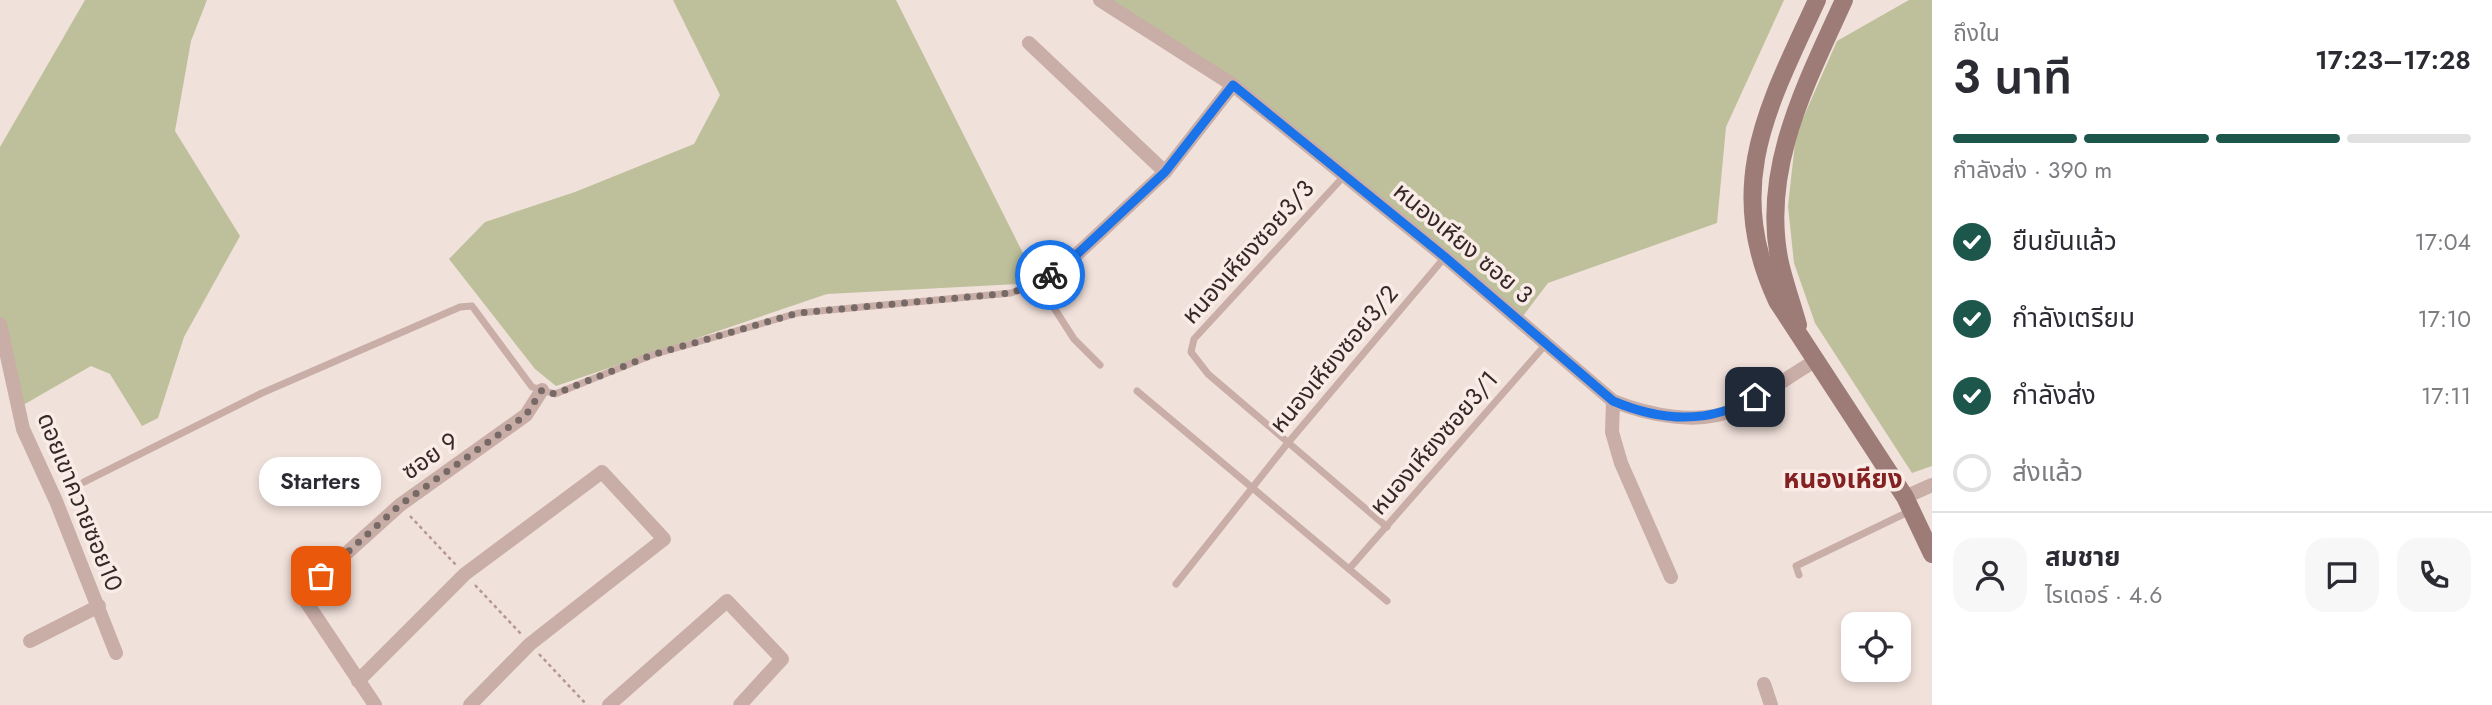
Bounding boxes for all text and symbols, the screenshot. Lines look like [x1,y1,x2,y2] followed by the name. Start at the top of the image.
[1953,16,2000,50] text: ถึงใน
[2315,41,2471,79] text: 17:23–17:28
[1953,44,2072,110] text: 3 นาที
[1953,153,2112,187] text: กำลังส่ง · 390 m
[1173,172,1322,332] street label: หนองเหียงซอย3/3
[1386,174,1541,312] street label: หนองเหียง ซอย 3
[2012,222,2117,260] text: ยืนยันแล้ว
[1953,223,1991,261] icon: check
[2414,225,2471,259] text: 17:04
[1015,240,1085,310] courier
[1031,256,1069,294] icon: bike
[1261,277,1406,440] street label: หนองเหียงซอย3/2
[2012,299,2135,337] text: กำลังเตรียม
[1953,300,1991,338] icon: check
[2418,302,2471,336] text: 17:10
[1361,363,1506,522] street label: หนองเหียงซอย3/1
[1725,367,1785,427] pin
[2012,376,2096,414] text: กำลังส่ง
[1953,377,1991,415] icon: check
[1736,378,1774,416] icon: home
[2421,379,2471,413] text: 17:11
[29,407,132,596] street label: ดอยเขาควายซอย10
[394,423,465,488] street label: ซอย 9
[2012,453,2083,491] text: ส่งแล้ว
[260,457,382,506] callout: Starters
[1783,460,1903,498] district label: หนองเหียง
[280,464,360,498] text: Starters
[1953,538,2027,612] button: person
[2045,538,2121,576] text: สมชาย
[2305,538,2379,612] button: chat
[2397,538,2471,612] button: phone
[291,546,351,606] pin
[302,557,340,595] icon: bag
[2045,578,2162,612] text: ไรเดอร์ · 4.6
[1841,612,1911,682] map controls
[1841,612,1911,682] button: locate

